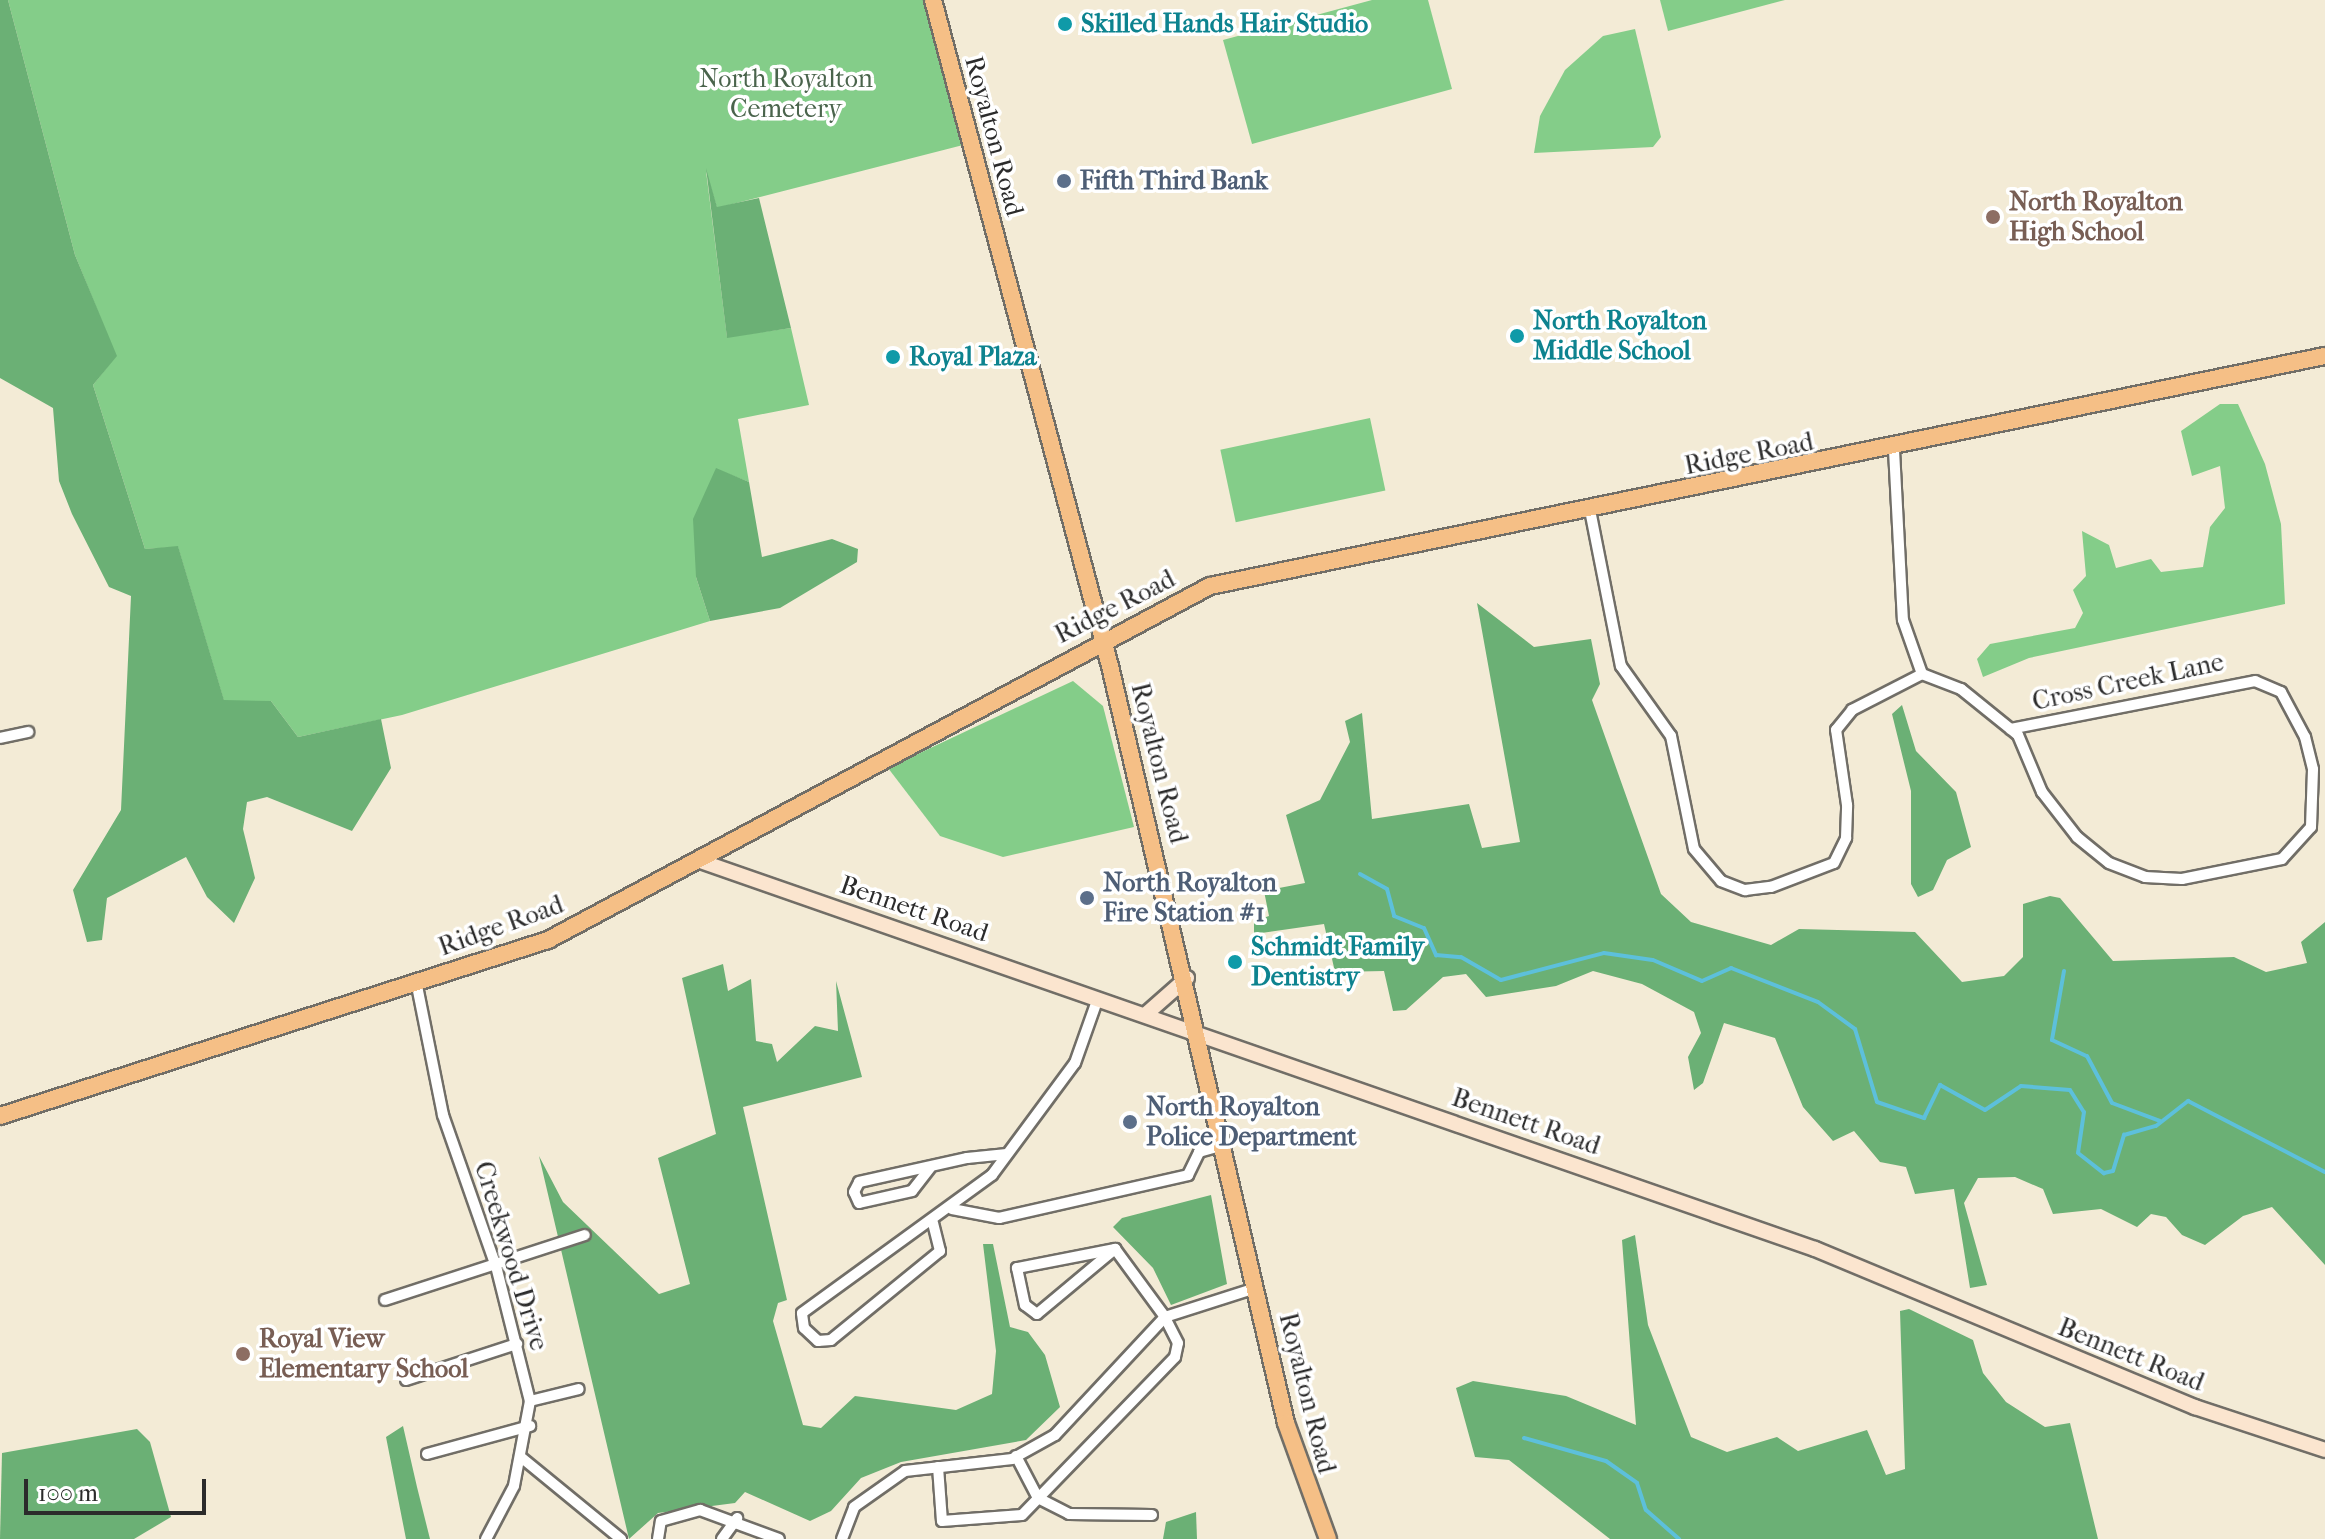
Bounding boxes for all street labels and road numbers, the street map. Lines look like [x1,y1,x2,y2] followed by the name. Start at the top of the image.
[958,53,1030,219] street label: Royalton Road
[1682,426,1816,482] street label: Ridge Road
[1050,563,1180,651] street label: Ridge Road
[2029,646,2227,718] street label: Cross Creek Lane
[1124,680,1194,846] street label: Royalton Road
[836,869,992,949] street label: Bennett Road
[434,889,568,963] street label: Ridge Road
[1448,1082,1604,1162] street label: Bennett Road
[467,1158,555,1354] street label: Creekwood Drive
[1272,1310,1342,1476] street label: Royalton Road
[2053,1312,2209,1398] street label: Bennett Road

